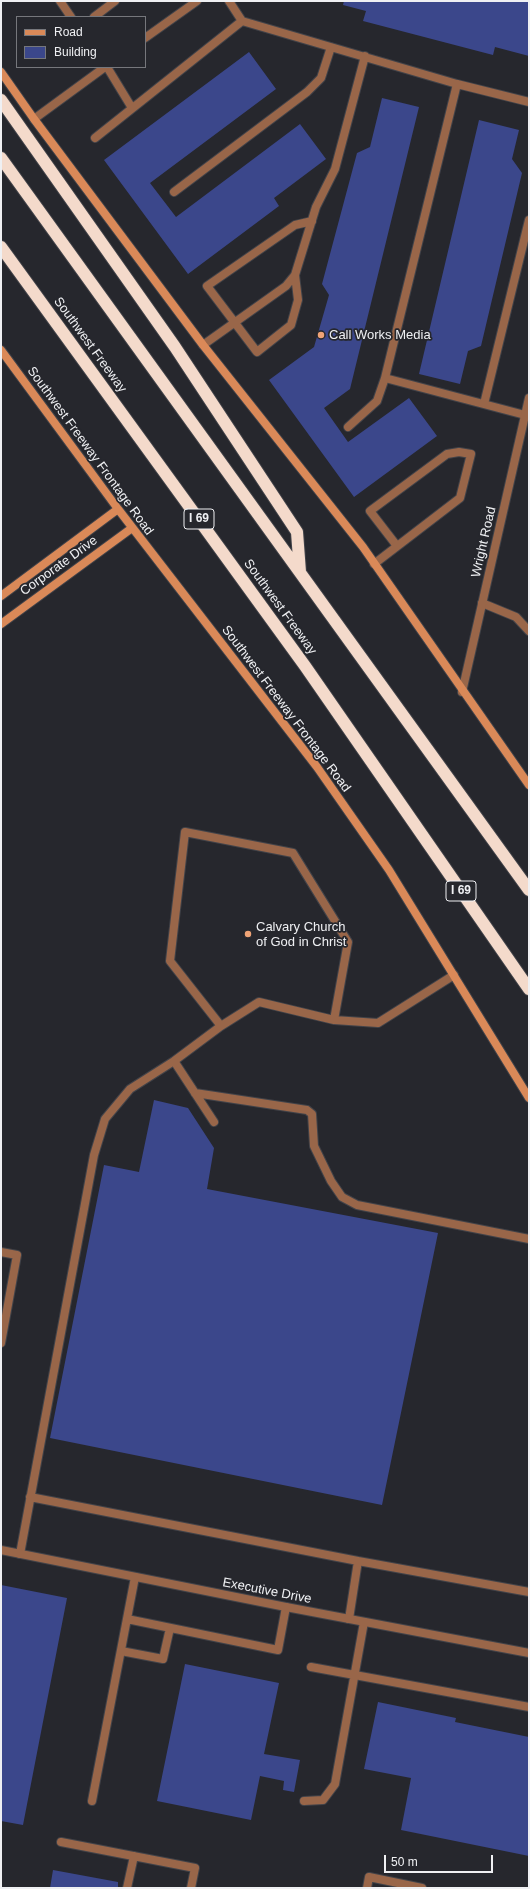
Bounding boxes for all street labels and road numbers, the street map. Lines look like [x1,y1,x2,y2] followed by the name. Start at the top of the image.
[50,294,130,396] street label: Southwest Freeway
[24,364,156,538] street label: Southwest Freeway Frontage Road
[468,505,500,579] street label: Wright Road
[184,509,214,529] road number: I 69
[17,533,101,599] street label: Corporate Drive
[240,556,320,658] street label: Southwest Freeway
[218,623,354,795] street label: Southwest Freeway Frontage Road
[446,881,476,901] road number: I 69
[221,1575,313,1607] street label: Executive Drive

